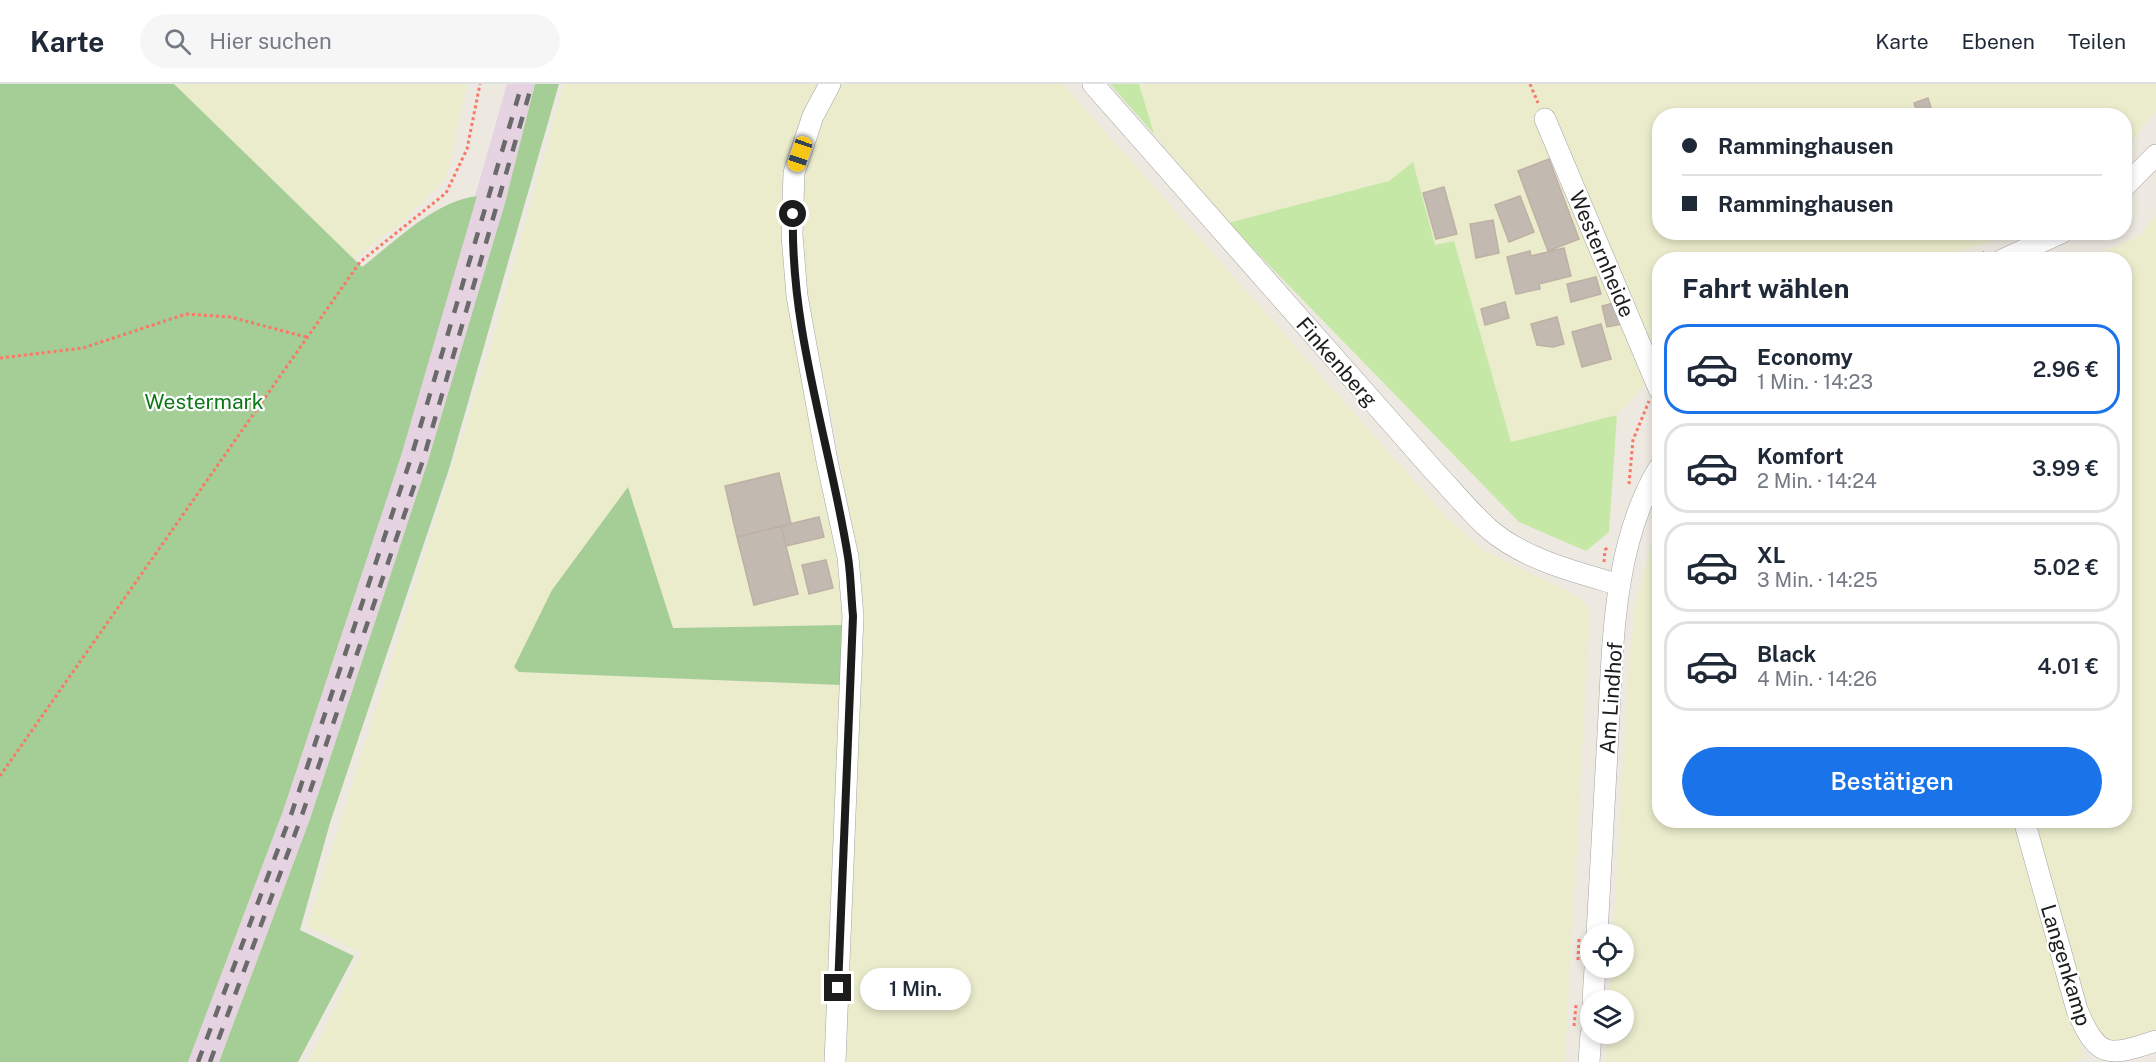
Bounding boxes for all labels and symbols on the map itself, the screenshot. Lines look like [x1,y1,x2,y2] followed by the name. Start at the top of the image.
[786,134,814,174] car
[1564,187,1640,321] street label: Westernheide
[779,200,806,227] route start
[1291,312,1383,412] street label: Finkenberg
[144,389,264,414] park label: Westermark
[1595,641,1627,755] street label: Am Lindhof
[2036,901,2096,1029] street label: Langenkamp
[859,967,970,1009] callout: 1 Min.
[824,974,851,1001] route end

